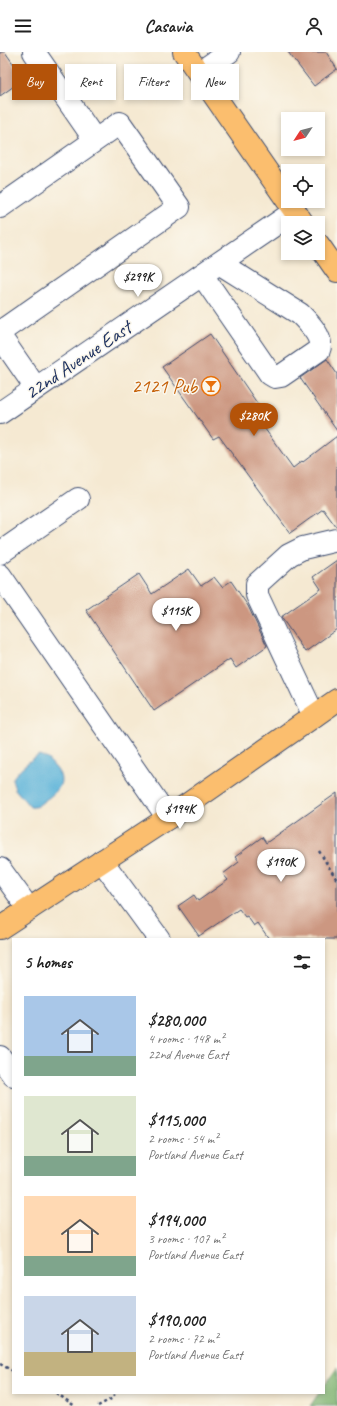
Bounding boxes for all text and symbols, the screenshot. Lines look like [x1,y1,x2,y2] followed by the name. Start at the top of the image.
[12,15,34,37] icon: menu
[145,15,192,37] text: Casavia
[303,15,325,37] icon: person
[12,64,57,100] chip: Buy
[65,64,116,100] chip: Rent
[124,64,183,100] chip: Filters
[191,64,239,100] chip: New
[281,112,325,156] north arrow
[281,112,325,260] map controls
[281,164,325,208] button: locate
[281,216,325,260] button: layers
[110,264,166,298] pin: $299K
[123,269,153,285] text: $299K
[20,313,139,405] street label: 22nd Avenue East
[132,374,198,399] place label: 2121 Pub
[200,375,222,397] bar icon: 2121 Pub
[226,403,282,437] pin: $280K
[239,408,269,424] text: $280K
[148,598,204,632] pin: $115K
[161,603,191,619] text: $115K
[152,796,208,830] pin: $194K
[165,801,195,817] text: $194K
[253,849,309,883] pin: $190K
[266,854,296,870] text: $190K
[291,951,313,973] icon: filters
[24,952,72,973] text: 5 homes
[148,1010,205,1031] text: $280,000
[56,1012,104,1060] icon: home
[148,1031,224,1047] text: 4 rooms · 148 m²
[148,1047,228,1063] text: 22nd Avenue East
[148,1110,205,1131] text: $115,000
[56,1112,104,1160] icon: home
[148,1131,218,1147] text: 2 rooms · 54 m²
[148,1147,243,1163] text: Portland Avenue East
[148,1210,205,1231] text: $194,000
[56,1212,104,1260] icon: home
[148,1231,224,1247] text: 3 rooms · 107 m²
[148,1247,243,1263] text: Portland Avenue East
[148,1310,205,1331] text: $190,000
[56,1312,104,1360] icon: home
[148,1331,218,1347] text: 2 rooms · 72 m²
[148,1347,243,1363] text: Portland Avenue East

